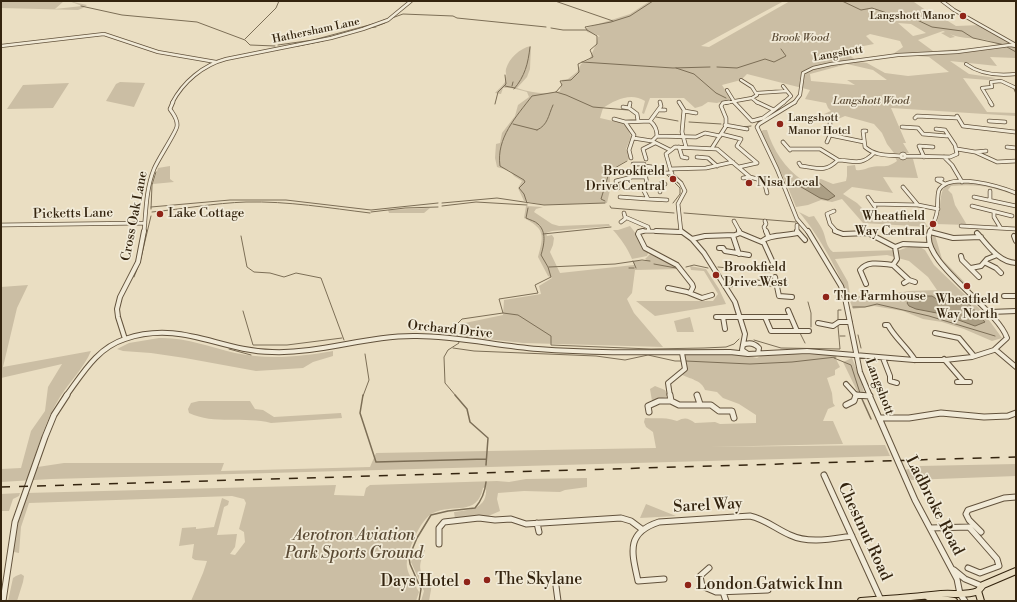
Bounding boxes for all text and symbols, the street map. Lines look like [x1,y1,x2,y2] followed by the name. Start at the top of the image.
[870,9,955,23] place label: Langshott Manor
[958,11,968,21] marker: Langshott Manor
[271,15,361,47] street label: Hathersham Lane
[771,31,829,45] park label: Brook Wood
[812,43,864,65] street label: Langshott
[833,94,909,108] park label: Langshott Wood
[788,111,851,137] place label: Langshott Manor Hotel
[775,119,785,129] marker: Langshott Manor Hotel
[585,164,665,195] place label: Brookfield Drive Central
[119,170,151,262] street label: Cross Oak Lane
[668,174,678,184] marker: Brookfield Drive Central
[757,175,819,191] place label: Nisa Local
[744,178,754,188] marker: Nisa Local
[33,206,113,222] street label: Picketts Lane
[168,206,244,222] place label: Lake Cottage
[155,209,165,219] marker: Lake Cottage
[855,209,925,240] place label: Wheatfield Way Central
[928,219,938,229] marker: Wheatfield Way Central
[724,260,788,291] place label: Brookfield Drive West
[711,270,721,280] marker: Brookfield Drive West
[962,281,972,291] marker: Wheatfield Way North
[834,289,926,305] place label: The Farmhouse
[821,292,831,302] marker: The Farmhouse
[935,292,999,323] place label: Wheatfield Way North
[407,318,493,342] street label: Orchard Drive
[861,356,897,418] street label: Langshott
[901,453,967,559] street label: Ladbroke Road
[833,480,895,584] street label: Chestnut Road
[673,495,743,517] street label: Sarel Way
[285,526,423,564] park label: Aerotron Aviation Park Sports Ground
[495,570,582,590] place label: The Skylane
[380,572,459,592] place label: Days Hotel
[482,575,492,585] marker: The Skylane
[696,575,843,595] place label: London Gatwick Inn
[462,577,472,587] marker: Days Hotel
[683,580,693,590] marker: London Gatwick Inn

